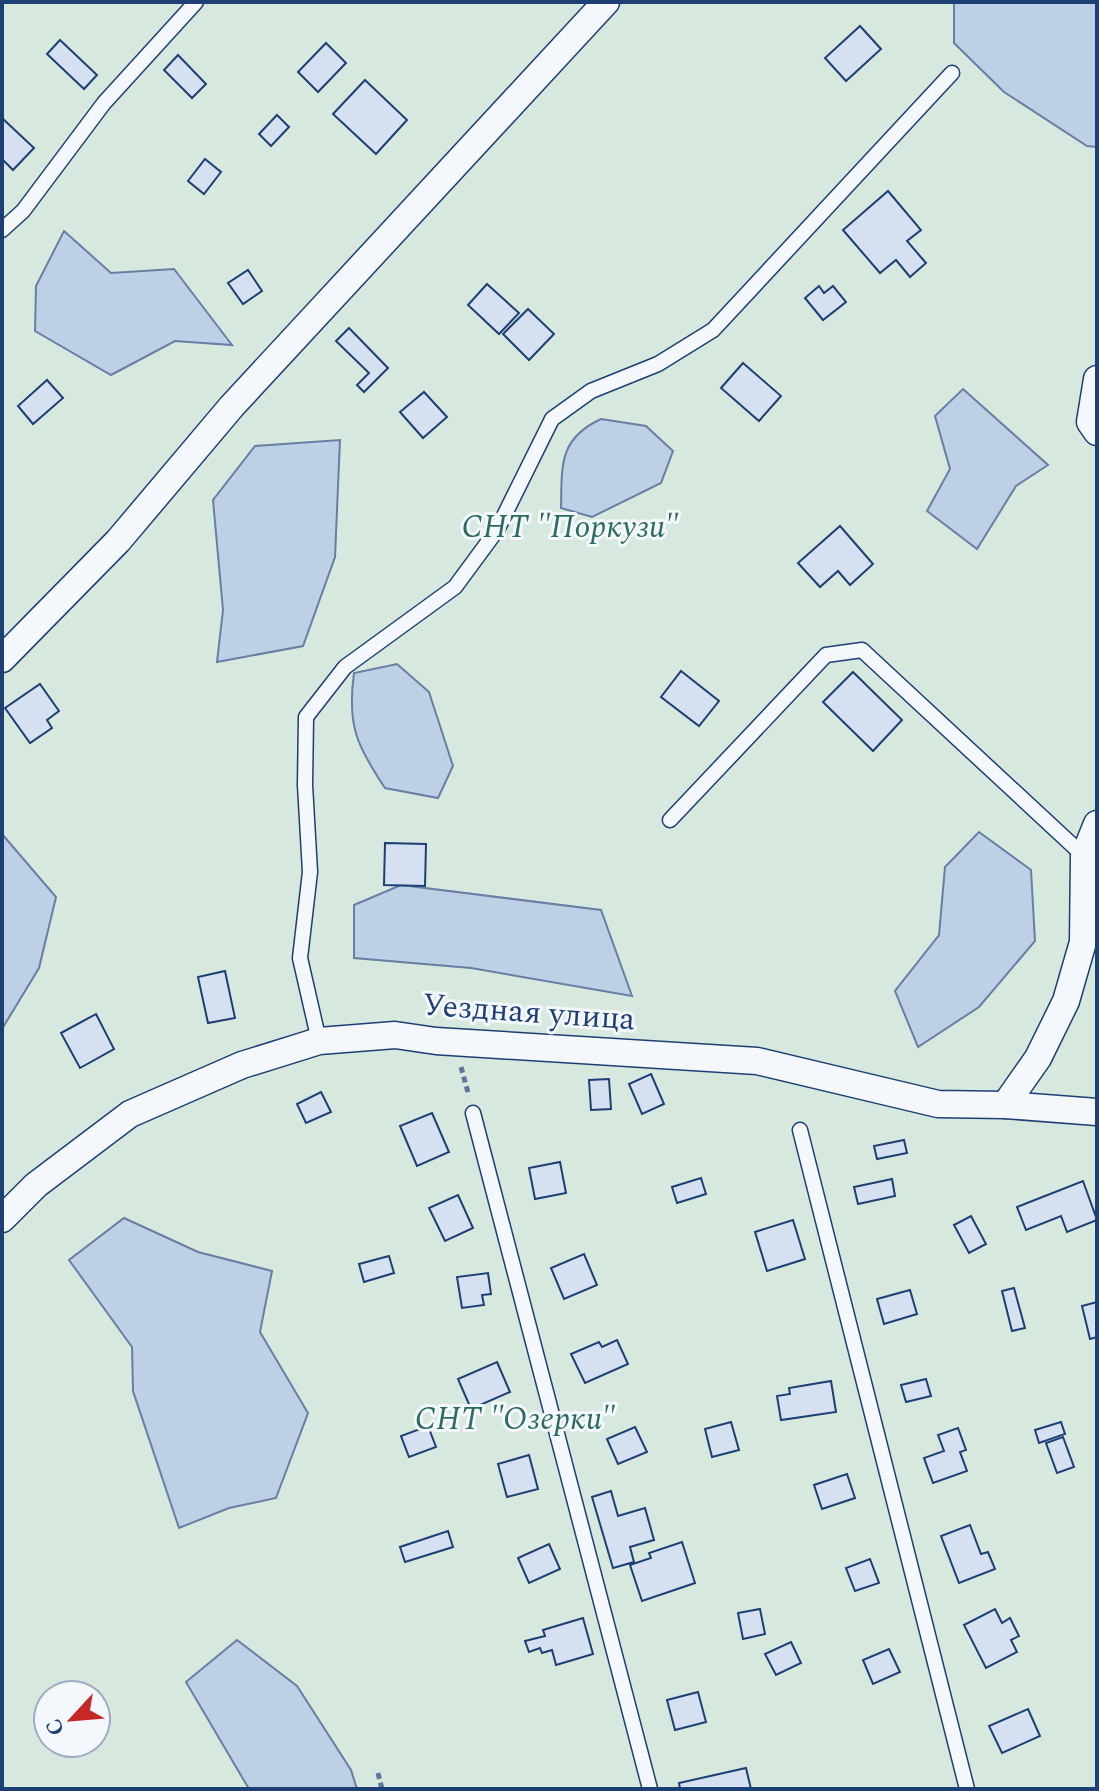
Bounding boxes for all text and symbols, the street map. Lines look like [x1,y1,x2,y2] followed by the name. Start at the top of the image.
[462,503,679,552] park label: СНТ "Поркузи"
[421,981,637,1044] street label: Уездная улица
[415,1395,616,1444] park label: СНТ "Озерки"
[32,1679,112,1759] north arrow
[37,1713,74,1741] text: С

